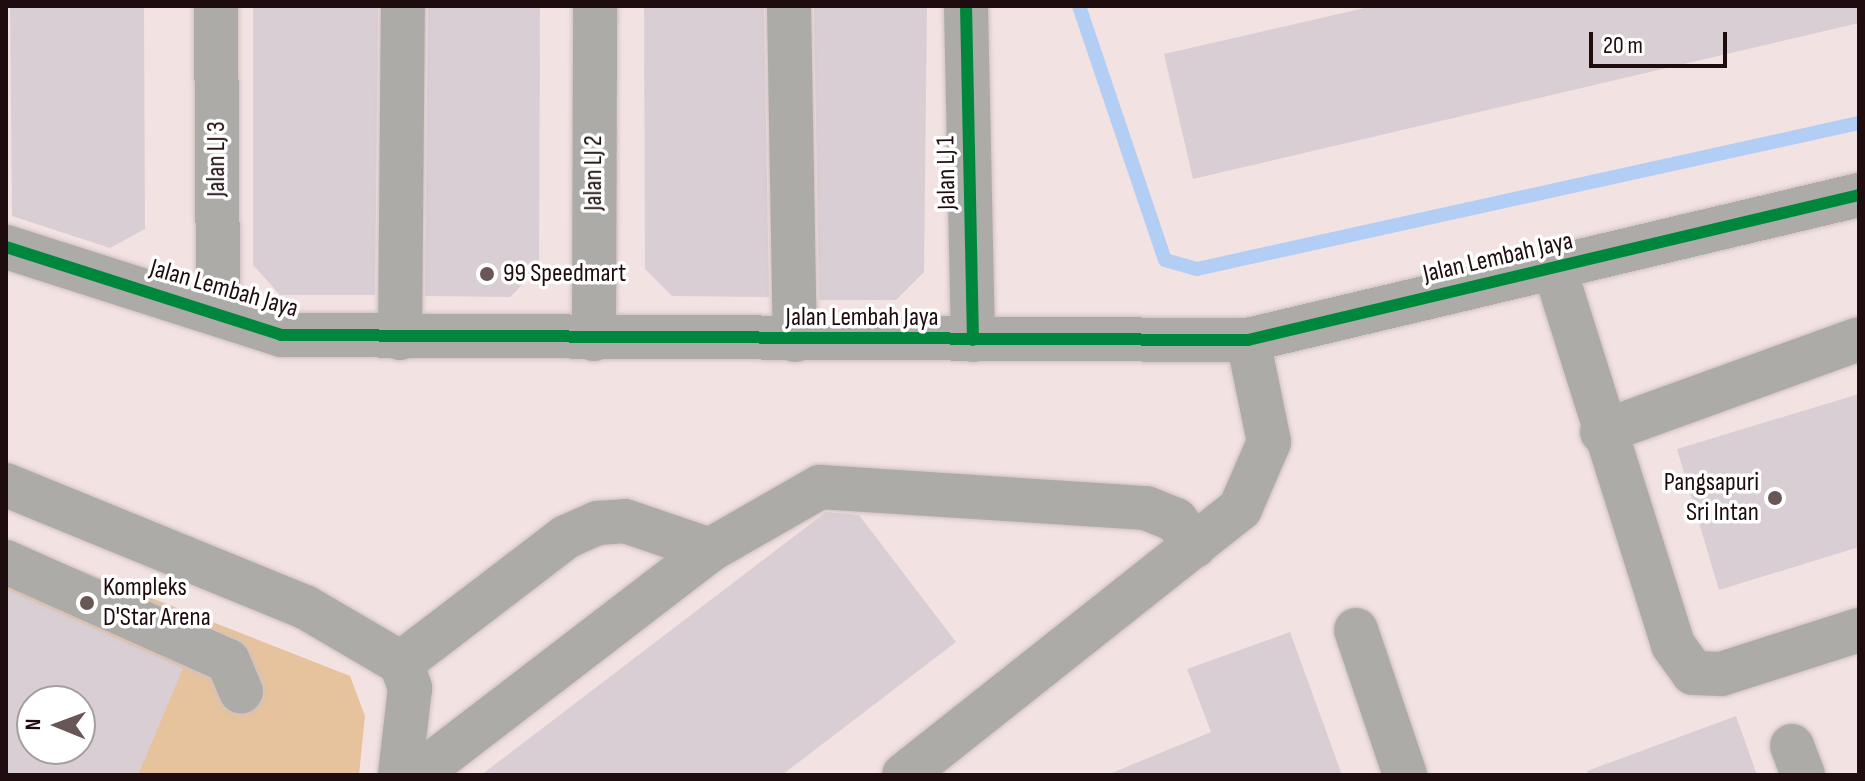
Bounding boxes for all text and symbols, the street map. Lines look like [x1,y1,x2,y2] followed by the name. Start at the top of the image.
[1593,16,1731,66] scale bar
[1603,31,1643,60] text: 20 m
[201,121,233,197] street label: Jalan LJ 3
[578,135,610,211] street label: Jalan LJ 2
[931,136,963,210] street label: Jalan LJ 1
[1420,226,1576,290] street label: Jalan Lembah Jaya
[146,253,302,325] street label: Jalan Lembah Jaya
[503,258,626,290] place label: 99 Speedmart
[478,265,496,283] marker: 99 Speedmart
[786,302,938,334] street label: Jalan Lembah Jaya
[1664,467,1759,528] place label: Pangsapuri Sri Intan
[1766,489,1784,507] marker: Pangsapuri Sri Intan
[103,572,211,634] place label: Kompleks D'Star Arena
[78,594,96,612] marker: Kompleks D'Star Arena
[16,685,96,765] north arrow
[20,718,47,731] text: N

